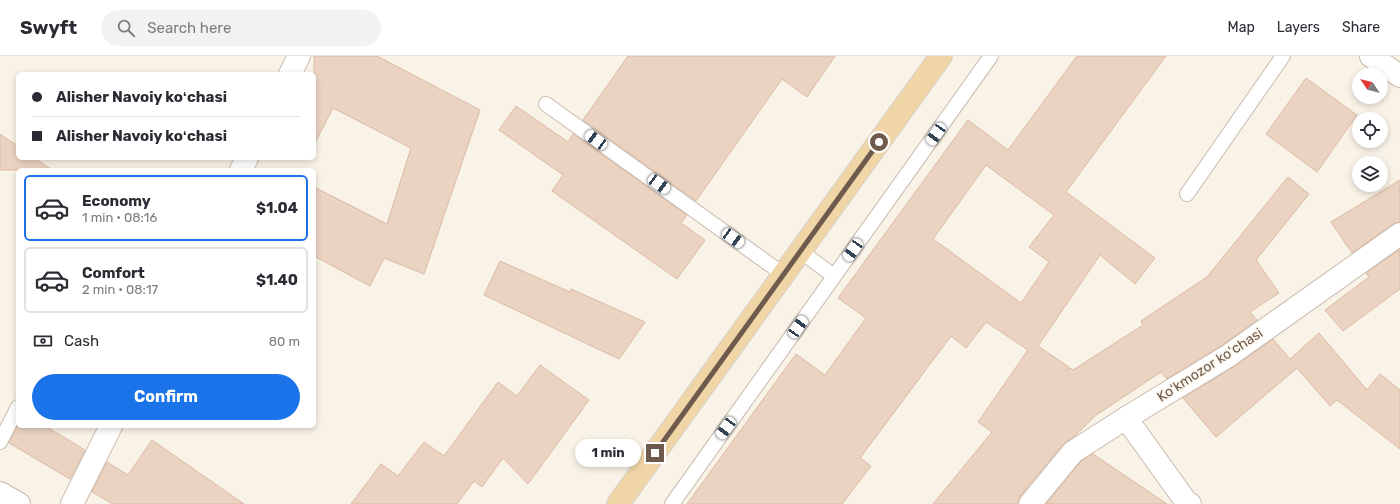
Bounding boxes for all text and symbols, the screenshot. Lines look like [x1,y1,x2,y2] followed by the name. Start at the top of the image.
[101,10,381,46] search box
[20,16,77,39] text: Swyft
[115,17,137,39] icon: search
[147,19,231,37] text: Search here
[1228,19,1255,36] text: Map
[1277,19,1320,36] text: Layers
[1342,19,1380,36] text: Share
[1352,68,1388,104] north arrow
[1352,68,1388,192] map controls
[56,88,227,106] text: Alisher Navoiy koʻchasi
[1352,112,1388,148] button: locate
[924,121,948,147] car
[56,127,227,145] text: Alisher Navoiy koʻchasi
[583,128,609,152] car
[870,133,888,151] route start
[1352,156,1388,192] button: layers
[646,172,672,196] car
[34,190,70,226] icon: car
[82,192,151,210] text: Economy
[256,199,298,217] text: $1.04
[82,210,157,225] text: 1 min · 08:16
[720,226,746,250] car
[841,237,865,263] car
[34,262,70,298] icon: car
[82,264,145,282] text: Comfort
[256,271,298,289] text: $1.40
[82,282,158,297] text: 2 min · 08:17
[786,314,810,340] car
[1154,324,1266,406] street label: Koʻkmozor koʻchasi
[32,330,54,352] icon: cash
[64,332,99,350] text: Cash
[269,334,300,349] text: 80 m
[32,374,300,420] button: Confirm
[714,415,738,441] car
[575,439,641,467] callout: 1 min
[646,444,664,462] route end
[591,445,625,460] text: 1 min

